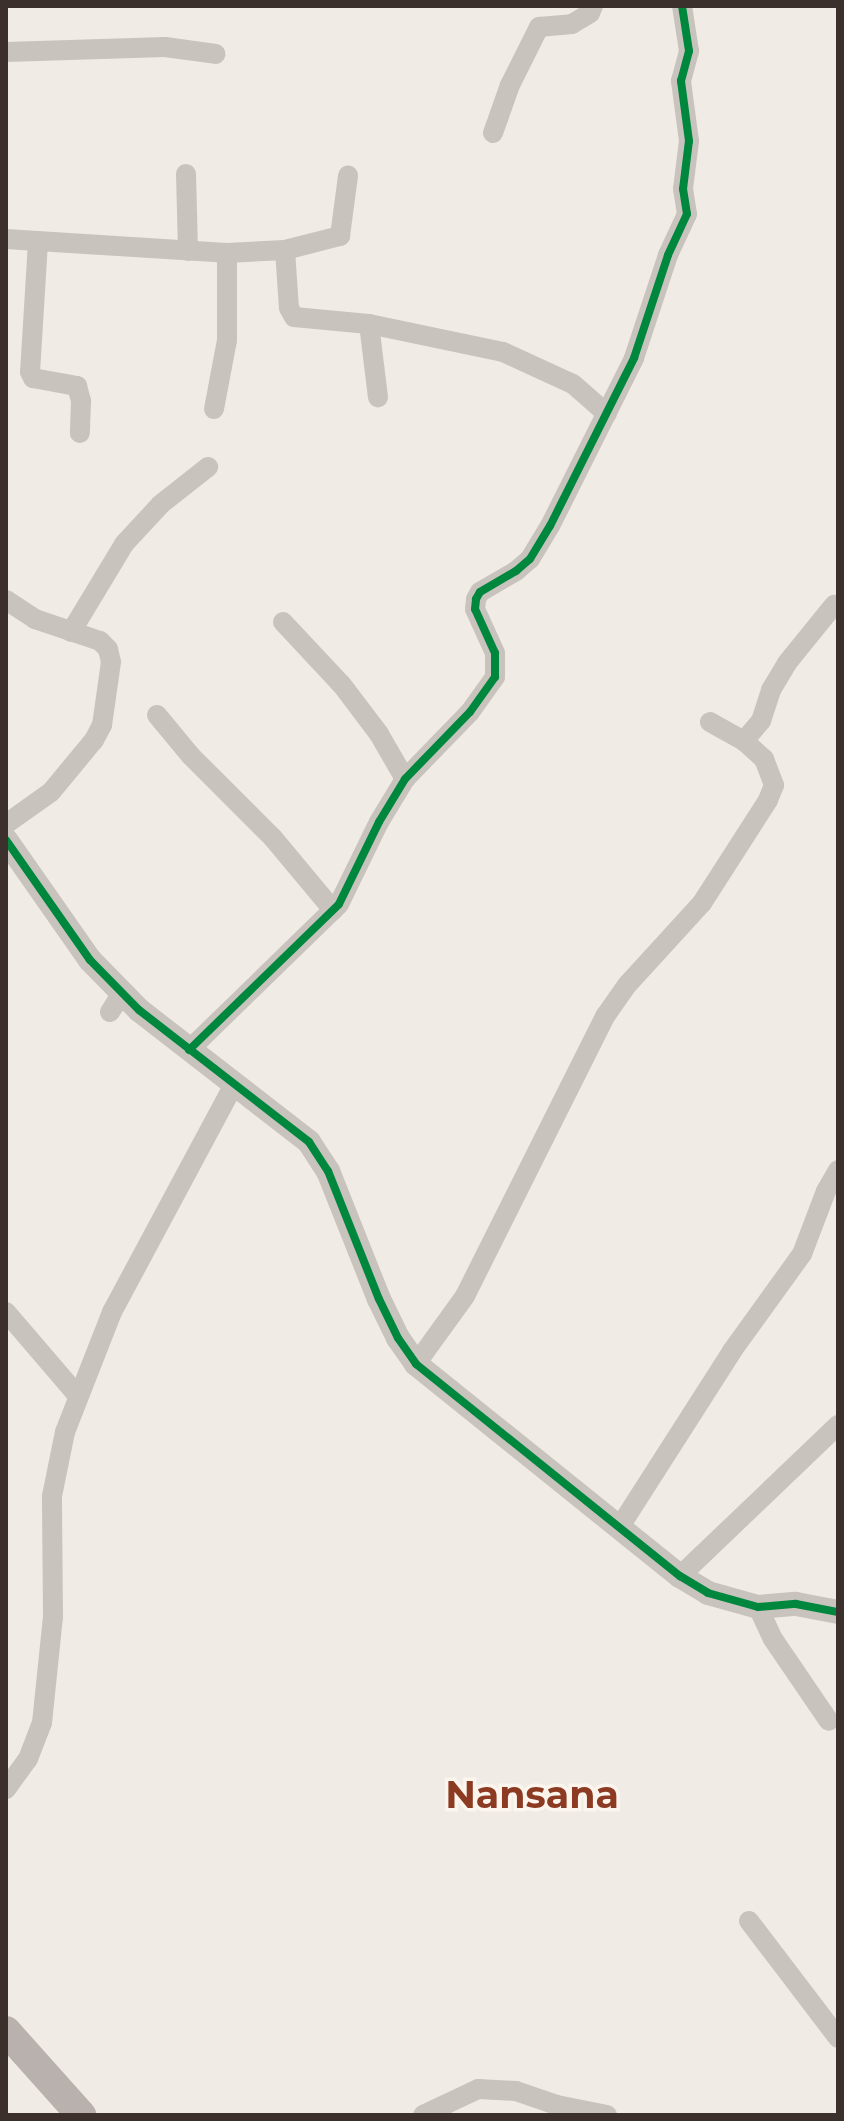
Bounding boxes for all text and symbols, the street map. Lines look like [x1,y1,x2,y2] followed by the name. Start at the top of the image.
[445,1772,619,1818] district label: Nansana

